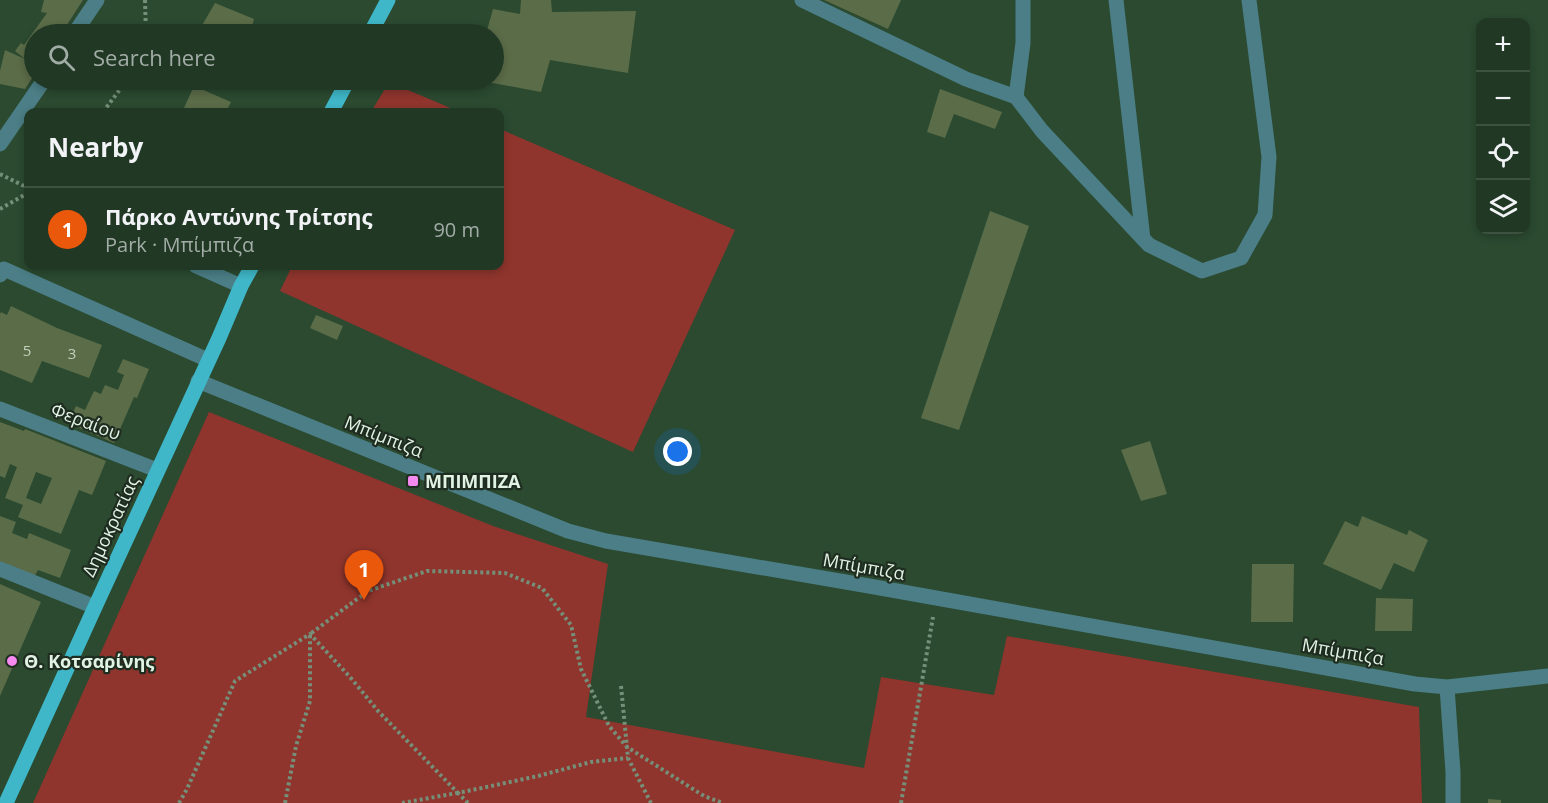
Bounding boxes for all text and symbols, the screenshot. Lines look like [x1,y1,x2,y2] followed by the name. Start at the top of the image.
[1476,18,1530,234] map controls
[1476,18,1530,72] button: +
[24,24,504,90] search box
[45,41,78,74] icon: search
[93,42,216,72] text: Search here
[1476,72,1530,126] button: −
[1476,126,1530,180] button: locate
[48,129,143,165] text: Nearby
[1476,180,1530,234] button: layers
[105,201,372,231] text: Πάρκο Αντώνης Τρίτσης
[62,216,73,243] text: 1
[433,216,480,243] text: 90 m
[105,231,254,258] text: Park · Μπίμπιζα
[23,340,31,360] house number: 5
[68,343,76,363] house number: 3
[48,397,124,445] street label: Φεραίου
[341,409,427,463] street label: Μπίμπιζα
[663,437,692,466] your location
[425,469,521,493] place label: ΜΠΙΜΠΙΖΑ
[76,471,144,580] street label: Δημοκρατίας
[406,474,420,488] marker: ΜΠΙΜΠΙΖΑ
[821,547,907,585] street label: Μπίμπιζα
[344,550,384,600] pin: 1
[1300,632,1386,670] street label: Μπίμπιζα
[24,649,154,673] place label: Θ. Κοτσαρίνης
[5,654,19,668] marker: Θ. Κοτσαρίνης

